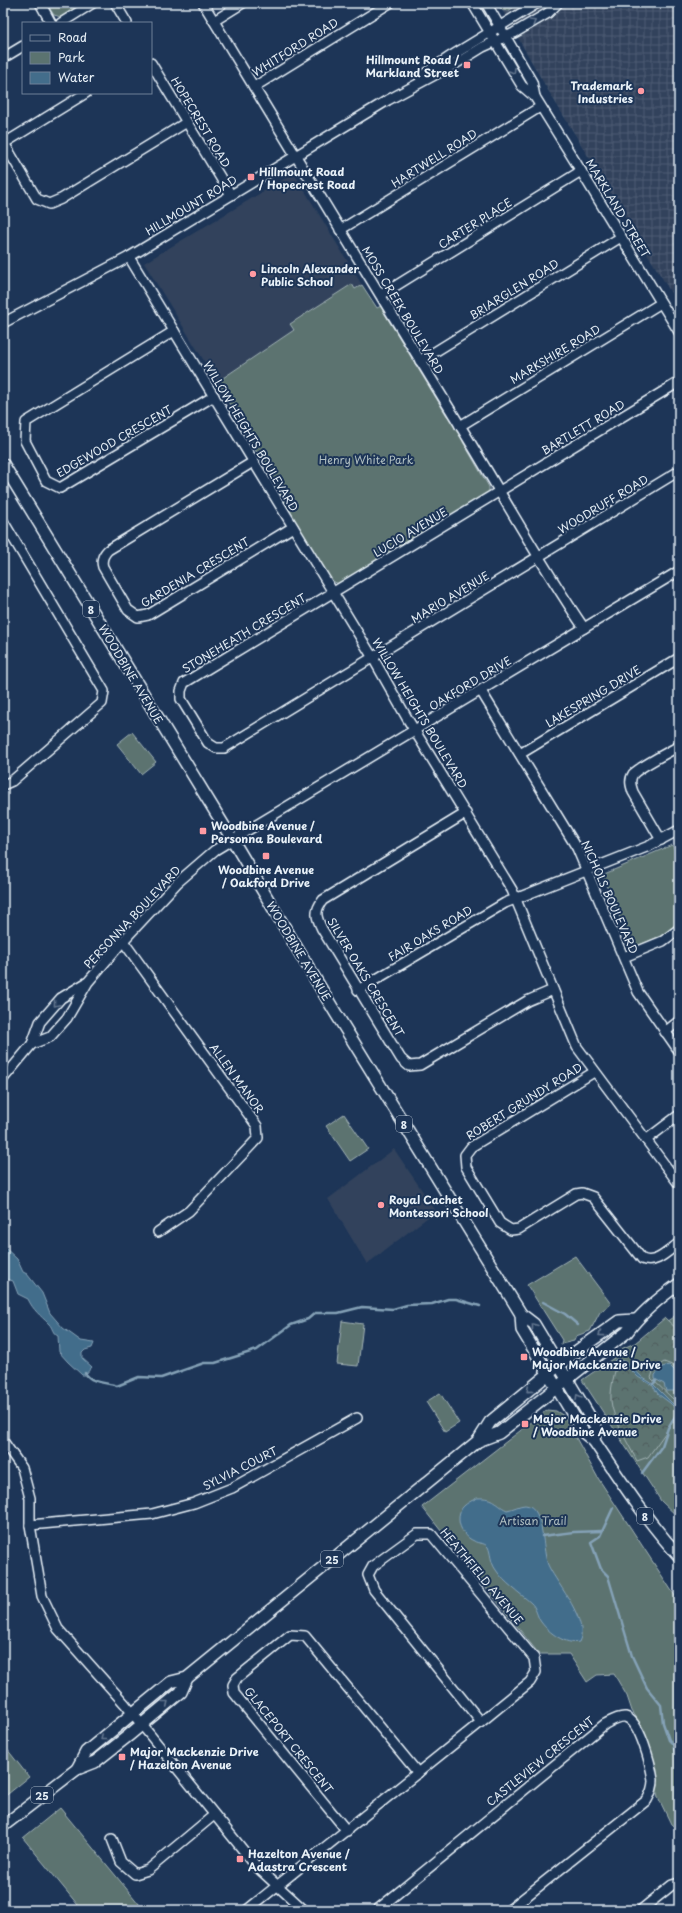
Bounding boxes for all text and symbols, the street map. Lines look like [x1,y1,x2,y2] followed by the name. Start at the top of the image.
[249,14,341,80] street label: WHITFORD ROAD
[529,19,536,26] one-way arrow
[22,22,152,94] legend
[58,28,87,46] text: Road
[58,48,85,66] text: Park
[366,51,459,81] place label: Hillmount Road / Markland Street
[462,60,472,70] marker: Hillmount Road / Markland Street
[508,67,515,74] one-way arrow
[58,68,95,86] text: Water
[167,73,235,171] street label: HOPECREST ROAD
[570,77,634,107] place label: Trademark Industries
[636,86,646,96] marker: Trademark Industries
[388,125,480,191] street label: HARTWELL ROAD
[582,155,654,261] street label: MARKLAND STREET
[258,163,355,193] place label: Hillmount Road / Hopecrest Road
[142,171,240,239] street label: HILLMOUNT ROAD
[246,172,256,182] marker: Hillmount Road / Hopecrest Road
[435,193,515,253] street label: CARTER PLACE
[358,243,448,377] street label: MOSS CREEK BOULEVARD
[466,255,562,323] street label: BRIARGLEN ROAD
[261,260,359,290] place label: Lincoln Alexander Public School
[248,269,258,279] marker: Lincoln Alexander Public School
[507,320,603,388] street label: MARKSHIRE ROAD
[199,358,303,514] street label: WILLOW HEIGHTS BOULEVARD
[538,395,628,459] street label: BARTLETT ROAD
[53,401,176,481] street label: EDGEWOOD CRESCENT
[319,451,414,468] park label: Henry White Park
[555,470,651,538] street label: WOODRUFF ROAD
[370,503,450,561] street label: LUCIO AVENUE
[137,533,253,611] street label: GARDENIA CRESCENT
[408,567,492,627] street label: MARIO AVENUE
[179,589,310,677] street label: STONEHEATH CRESCENT
[83,601,99,617] road number: 8
[94,621,168,727] street label: WOODBINE AVENUE
[368,635,472,791] street label: WILLOW HEIGHTS BOULEVARD
[426,652,514,714] street label: OAKFORD DRIVE
[542,661,644,731] street label: LAKESPRING DRIVE
[211,817,323,847] place label: Woodbine Avenue / Personna Boulevard
[198,826,208,836] marker: Woodbine Avenue / Personna Boulevard
[577,838,643,956] street label: NICHOLS BOULEVARD
[261,851,271,861] marker: Woodbine Avenue / Oakford Drive
[218,861,314,891] place label: Woodbine Avenue / Oakford Drive
[80,862,184,972] street label: PERSONNA BOULEVARD
[262,898,336,1004] street label: WOODBINE AVENUE
[385,901,475,965] street label: FAIR OAKS ROAD
[324,914,409,1040] street label: SILVER OAKS CRESCENT
[53,999,60,1006] one-way arrow
[206,1040,268,1116] street label: ALLEN MANOR
[463,1058,585,1144] street label: ROBERT GRUNDY ROAD
[396,1116,412,1132] road number: 8
[389,1191,488,1221] place label: Royal Cachet Montessori School
[376,1200,386,1210] marker: Royal Cachet Montessori School
[532,1324,539,1331] one-way arrow
[598,1329,605,1336] one-way arrow
[532,1343,661,1373] place label: Woodbine Avenue / Major Mackenzie Drive
[519,1352,529,1362] marker: Woodbine Avenue / Major Mackenzie Drive
[526,1385,533,1392] one-way arrow
[576,1394,583,1401] one-way arrow
[532,1410,662,1440] place label: Major Mackenzie Drive / Woodbine Avenue
[520,1419,530,1429] marker: Major Mackenzie Drive / Woodbine Avenue
[200,1442,281,1494] street label: SYLVIA COURT
[637,1508,653,1524] road number: 8
[499,1512,567,1529] park label: Artisan Trail
[437,1524,528,1628] street label: HEATHFIELD AVENUE
[321,1551,343,1567] road number: 25
[241,1683,338,1797] street label: GLACEPORT CRESCENT
[162,1701,169,1708] one-way arrow
[482,1712,598,1810] street label: CASTLEVIEW CRESCENT
[100,1734,107,1741] one-way arrow
[129,1743,259,1773] place label: Major Mackenzie Drive / Hazelton Avenue
[117,1752,127,1762] marker: Major Mackenzie Drive / Hazelton Avenue
[31,1787,53,1803] road number: 25
[248,1845,350,1875] place label: Hazelton Avenue / Adastra Crescent
[235,1854,245,1864] marker: Hazelton Avenue / Adastra Crescent

